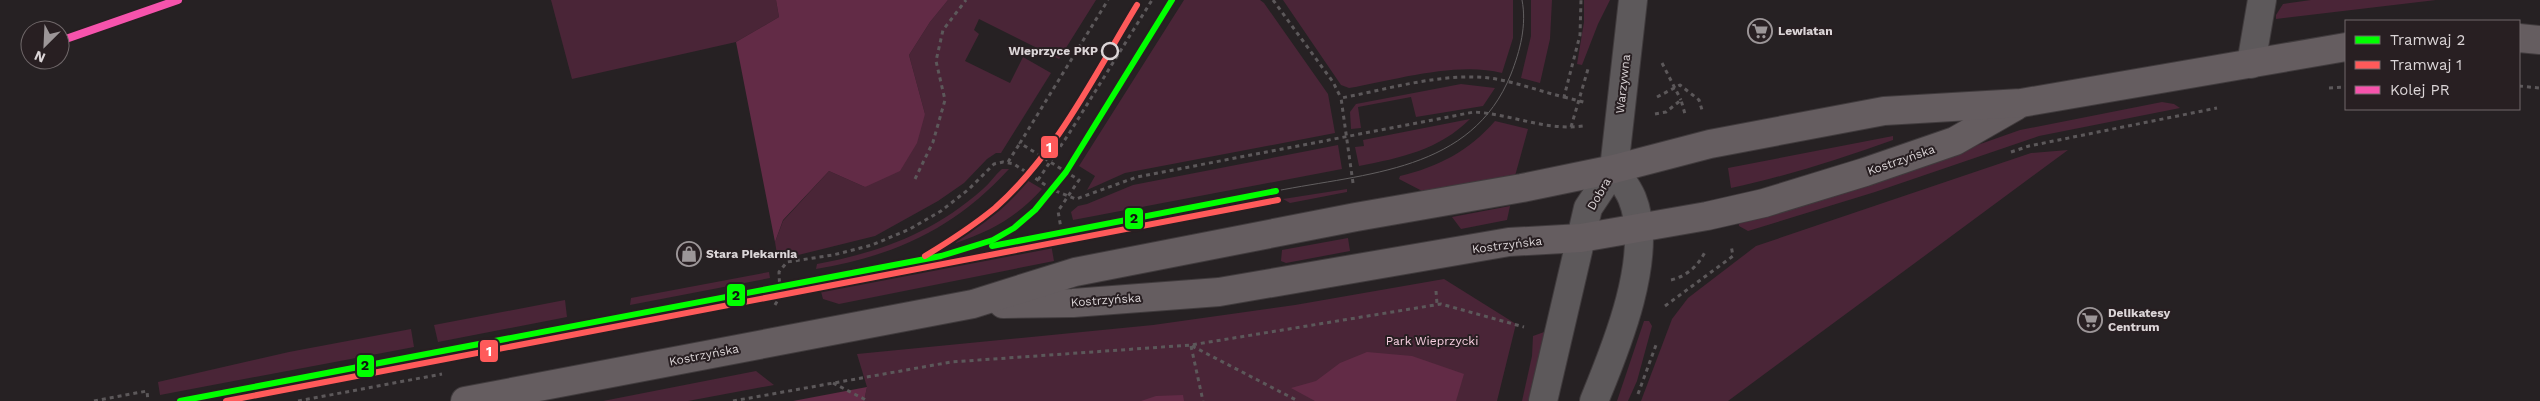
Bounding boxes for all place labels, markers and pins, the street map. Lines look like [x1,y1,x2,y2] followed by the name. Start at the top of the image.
[1747,18,1773,44] supermarket icon: Lewiatan
[1778,24,1833,38] place label: Lewiatan
[1101,42,1119,60] marker: Wieprzyce PKP
[1009,44,1098,58] place label: Wieprzyce PKP
[676,241,702,267] shop icon: Stara Piekarnia
[706,247,797,261] place label: Stara Piekarnia
[2108,306,2171,334] place label: Delikatesy Centrum
[2077,307,2103,333] supermarket icon: Delikatesy Centrum

